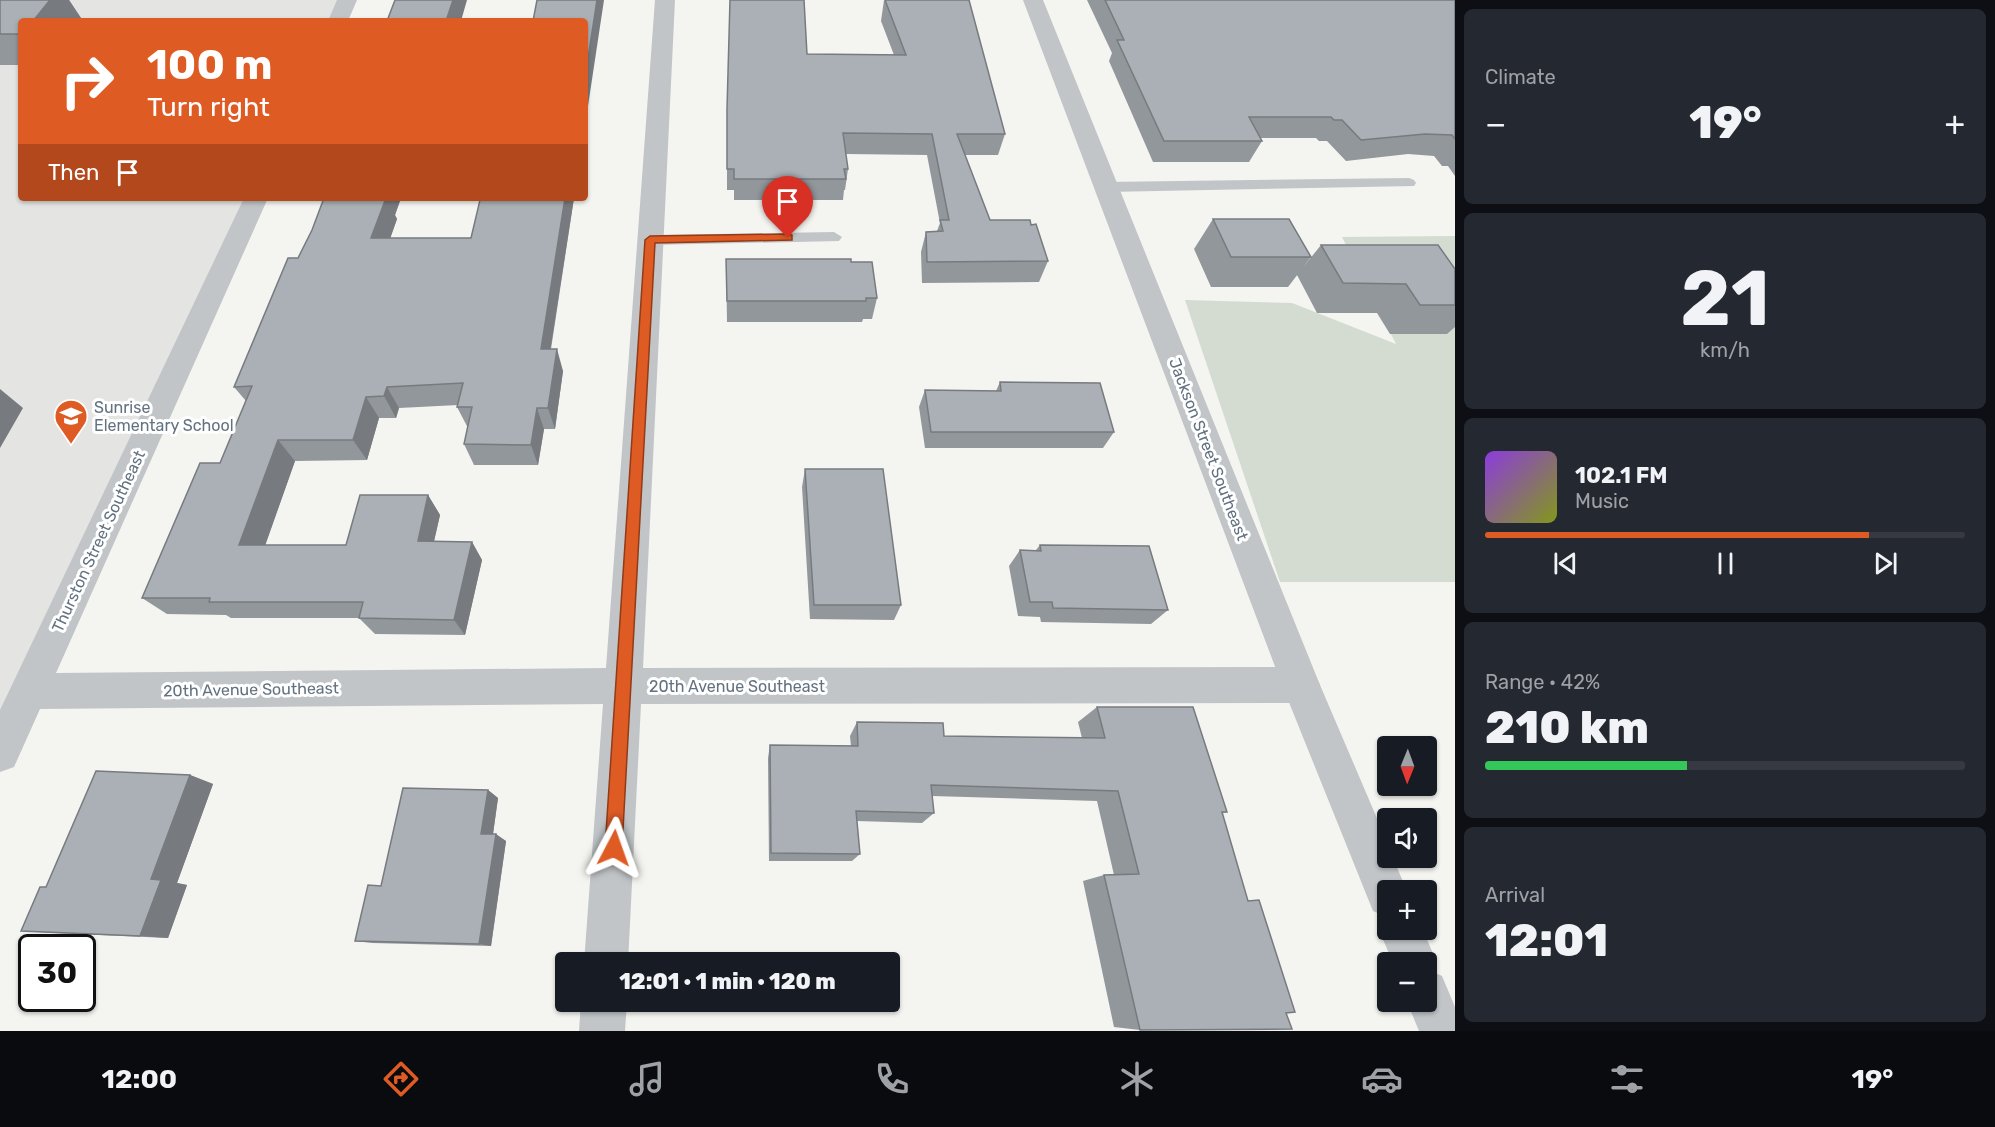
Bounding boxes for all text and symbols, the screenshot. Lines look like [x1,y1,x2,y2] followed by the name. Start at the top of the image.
[147,40,272,90] text: 100 m
[48,42,126,120] icon: right
[1485,65,1556,89] text: Climate
[147,91,270,123] text: Turn right
[1689,96,1762,149] text: 19°
[1485,104,1506,143] text: −
[1944,104,1965,143] text: +
[111,156,144,189] icon: arrive
[48,159,99,186] text: Then
[762,176,813,238] pin
[771,185,804,218] icon: arrive
[1680,252,1770,345] text: 21
[1700,338,1750,362] text: km/h
[1165,355,1252,543] street label: Jackson Street Southeast
[53,398,89,445] school or university icon: Sunrise Elementary School
[94,398,234,435] place label: Sunrise Elementary School
[48,447,149,635] street label: Thurston Street Southeast
[1575,462,1667,489] text: 102.1 FM
[1575,489,1629,513] text: Music
[1549,547,1582,580] icon: previous
[1709,547,1742,580] icon: pause
[1869,547,1902,580] icon: next
[1485,670,1600,694] text: Range · 42%
[649,677,825,696] street label: 20th Avenue Southeast
[163,678,339,701] street label: 20th Avenue Southeast
[1485,701,1649,754] text: 210 km
[1377,736,1437,796] north arrow
[1377,736,1437,1012] map controls
[1377,808,1437,868] button: sound
[582,816,646,880] position arrow
[1377,880,1437,940] button: +
[1485,883,1545,907] text: Arrival
[1485,914,1608,967] text: 12:01
[18,934,96,1012] speed limit sign: 30
[1377,952,1437,1012] button: −
[619,968,836,995] text: 12:01 · 1 min · 120 m
[380,1058,422,1100] icon: directions
[626,1058,668,1100] icon: music
[871,1058,913,1100] icon: phone
[1116,1058,1158,1100] icon: climate
[1361,1058,1403,1100] icon: car
[1606,1058,1648,1100] icon: filters
[102,1063,177,1095] text: 12:00
[1851,1063,1893,1095] text: 19°

